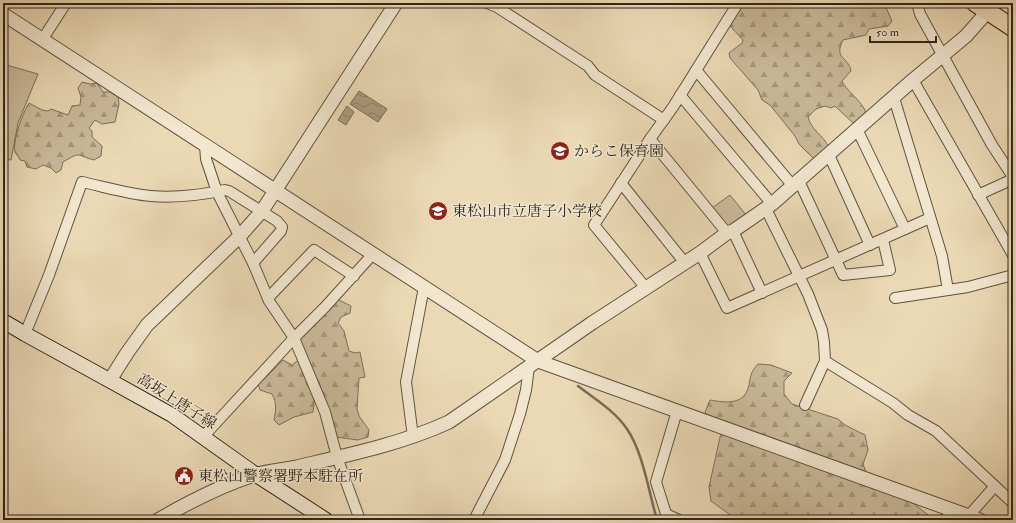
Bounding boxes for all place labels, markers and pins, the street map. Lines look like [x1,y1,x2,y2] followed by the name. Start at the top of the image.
[549,140,571,162] school or university icon: からこ保育園
[574,142,664,161] place label: からこ保育園
[427,200,449,222] school or university icon: 東松山市立唐子小学校
[452,202,602,221] place label: 東松山市立唐子小学校
[173,465,195,487] public building icon: 東松山警察署野本駐在所
[198,467,363,486] place label: 東松山警察署野本駐在所

